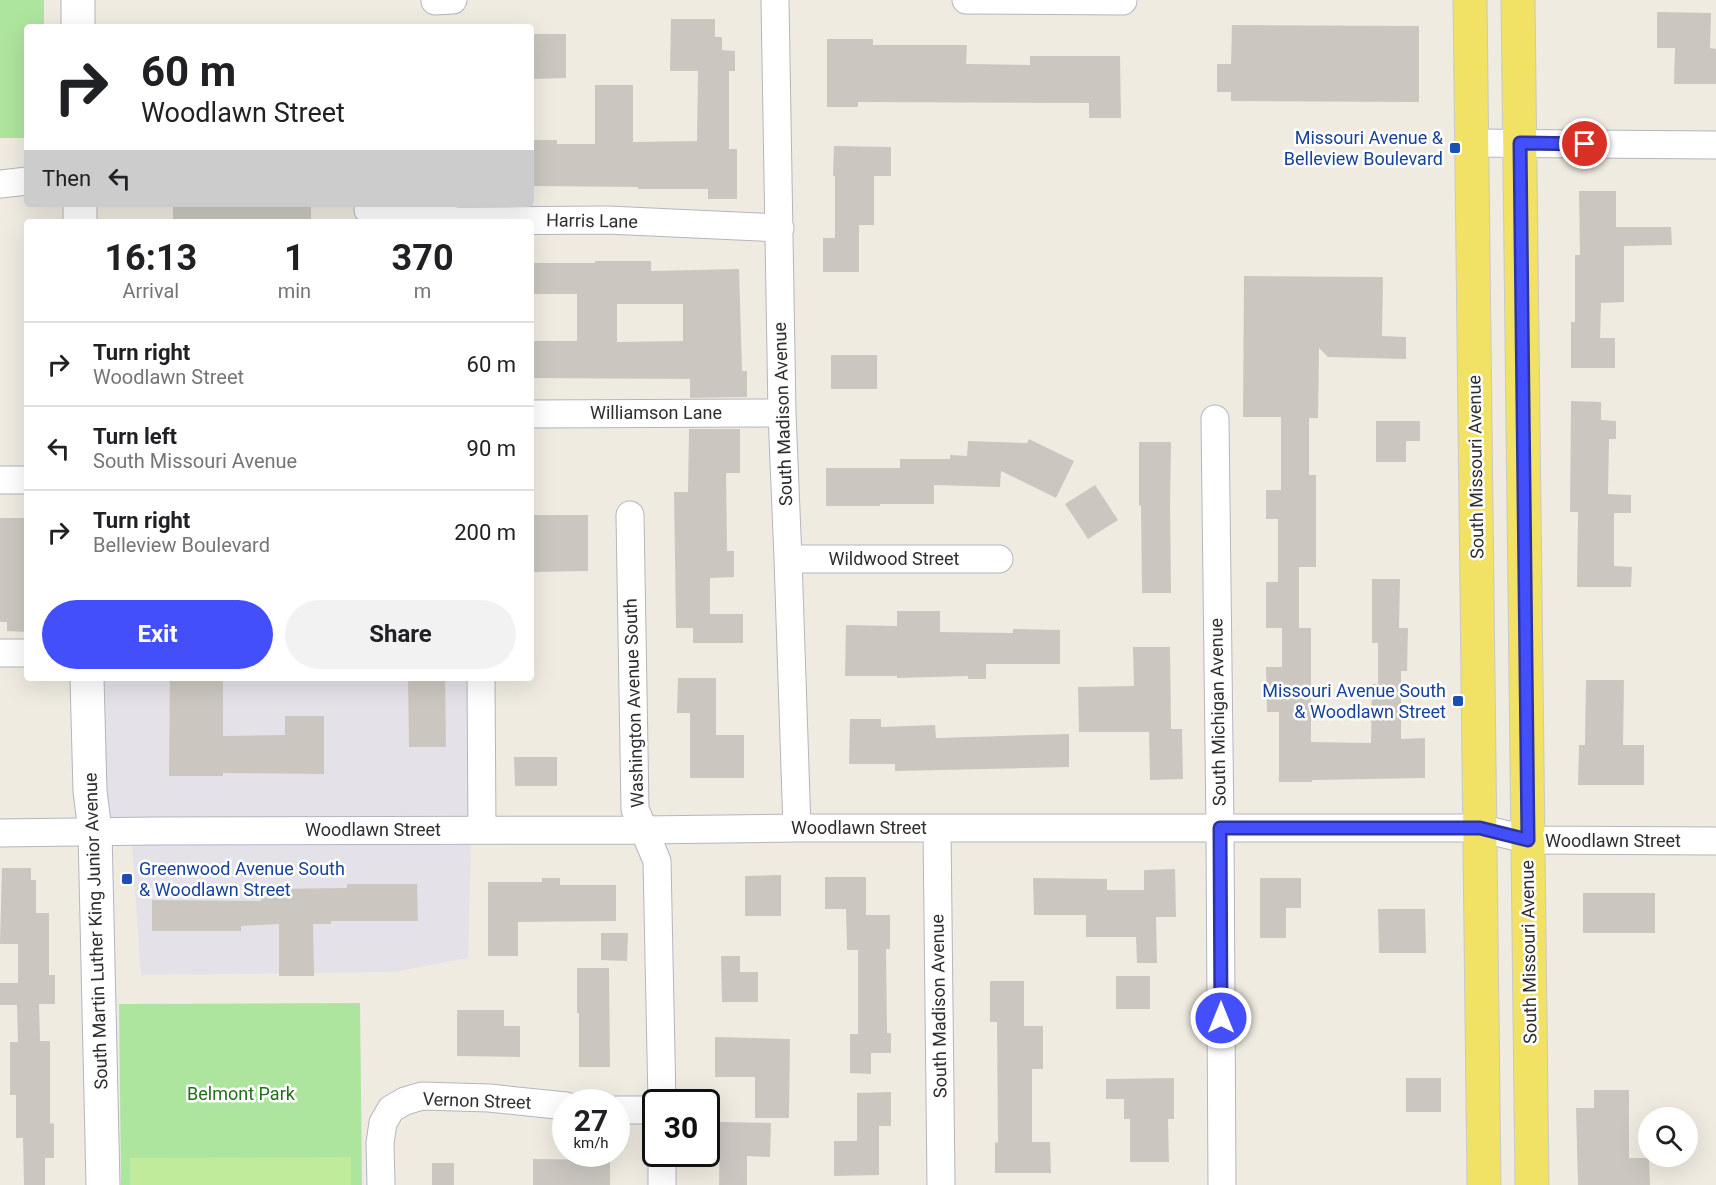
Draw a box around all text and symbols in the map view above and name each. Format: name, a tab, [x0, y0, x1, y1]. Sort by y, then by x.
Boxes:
text: 60 m	[141, 47, 236, 96]
icon: right	[42, 48, 120, 126]
text: Woodlawn Street	[141, 97, 345, 129]
pin	[1559, 118, 1610, 169]
place label: Missouri Avenue & Belleview Boulevard	[1284, 127, 1444, 169]
icon: arrive	[1568, 127, 1601, 160]
marker: Missouri Avenue & Belleview Boulevard	[1448, 141, 1462, 155]
icon: left	[103, 162, 136, 195]
text: Then	[42, 166, 91, 191]
street label: Harris Lane	[546, 209, 638, 232]
text: 16:13	[104, 237, 197, 279]
text: 1	[284, 237, 305, 279]
text: 370	[392, 237, 454, 279]
text: Arrival	[122, 279, 179, 303]
text: min	[278, 279, 311, 303]
text: m	[414, 279, 431, 303]
street label: South Madison Avenue	[769, 322, 796, 506]
text: Turn right	[93, 340, 190, 365]
icon: right	[42, 348, 75, 381]
text: 60 m	[467, 352, 516, 377]
text: Woodlawn Street	[93, 365, 244, 389]
street label: South Missouri Avenue	[1463, 375, 1488, 559]
street label: Williamson Lane	[590, 402, 722, 423]
text: Turn left	[93, 424, 177, 449]
icon: left	[42, 432, 75, 465]
text: 90 m	[467, 436, 516, 461]
text: South Missouri Avenue	[93, 449, 297, 473]
text: Turn right	[93, 508, 190, 533]
icon: right	[42, 516, 75, 549]
text: 200 m	[454, 520, 516, 545]
text: Belleview Boulevard	[93, 533, 270, 557]
street label: Wildwood Street	[828, 548, 960, 569]
street label: Washington Avenue South	[619, 598, 648, 808]
button: Exit	[42, 600, 273, 669]
button: Share	[285, 600, 516, 669]
street label: South Michigan Avenue	[1205, 618, 1230, 806]
place label: Missouri Avenue South & Woodlawn Street	[1262, 680, 1446, 722]
marker: Missouri Avenue South & Woodlawn Street	[1451, 694, 1465, 708]
street label: South Martin Luther King Junior Avenue	[79, 772, 112, 1090]
street label: Woodlawn Street	[791, 817, 927, 838]
street label: Woodlawn Street	[305, 819, 441, 840]
street label: Woodlawn Street	[1545, 830, 1681, 851]
place label: Greenwood Avenue South & Woodlawn Street	[139, 858, 345, 900]
street label: South Missouri Avenue	[1516, 860, 1541, 1044]
marker: Greenwood Avenue South & Woodlawn Street	[120, 872, 134, 886]
street label: South Madison Avenue	[926, 914, 951, 1098]
position arrow	[1189, 986, 1253, 1050]
park label: Belmont Park	[187, 1083, 296, 1104]
street label: Vernon Street	[422, 1088, 532, 1113]
speed limit sign: 30	[642, 1089, 720, 1167]
text: 27	[574, 1103, 608, 1138]
map controls	[1638, 1107, 1698, 1167]
button: search	[1638, 1107, 1698, 1167]
text: km/h	[573, 1134, 609, 1152]

